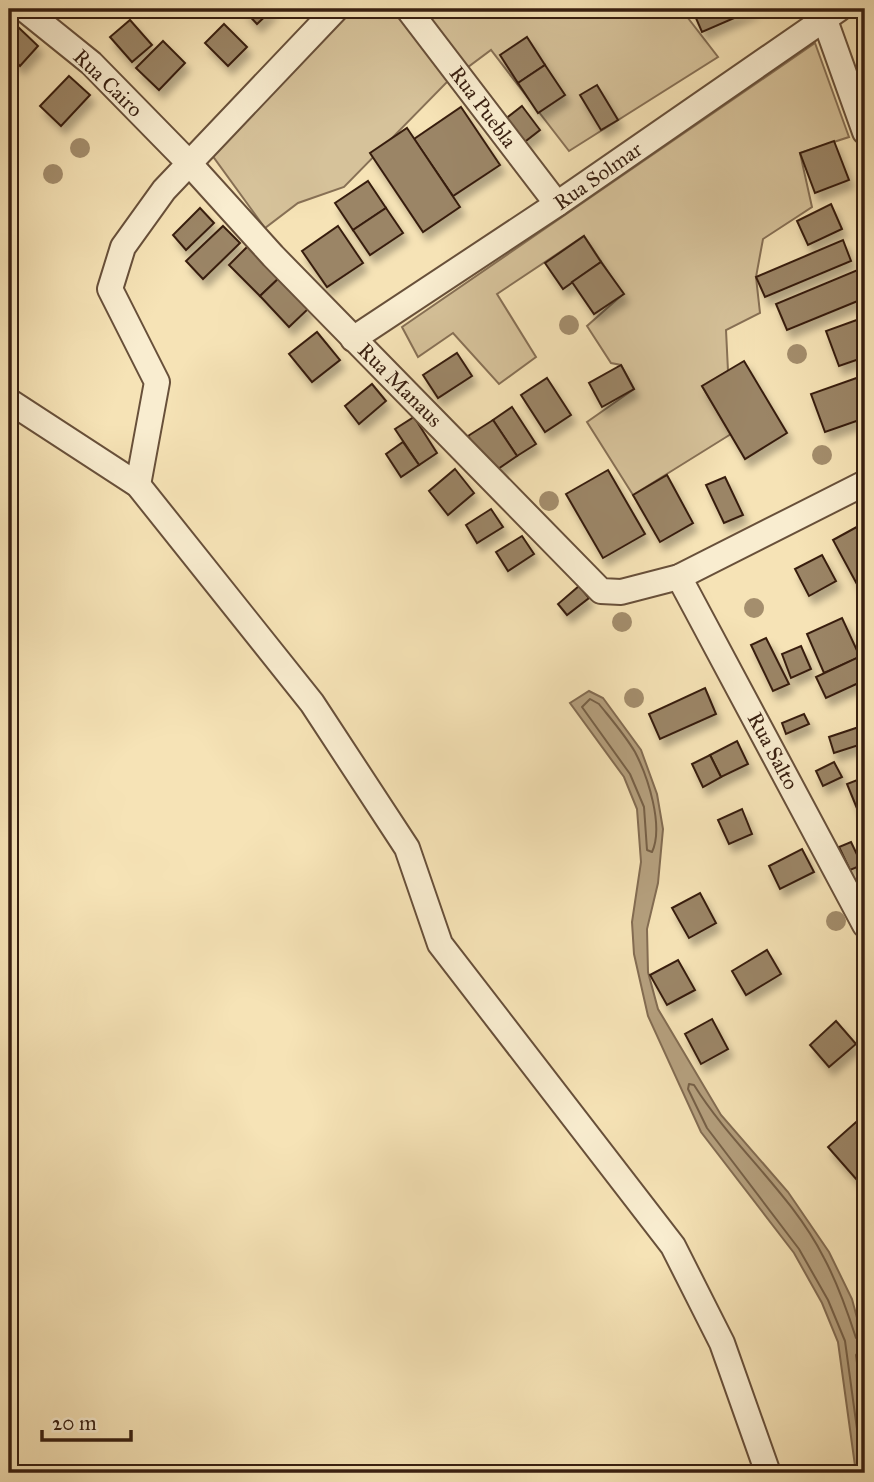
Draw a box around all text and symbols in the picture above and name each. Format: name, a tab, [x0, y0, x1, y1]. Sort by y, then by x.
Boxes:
street label: Rua Cairo	[68, 44, 148, 123]
street label: Rua Puebla	[444, 61, 522, 153]
street label: Rua Solmar	[549, 136, 647, 216]
street label: Rua Manaus	[352, 337, 448, 433]
street label: Rua Salto	[742, 708, 804, 794]
scale bar	[42, 1398, 131, 1442]
text: 20 m	[52, 1410, 97, 1436]

